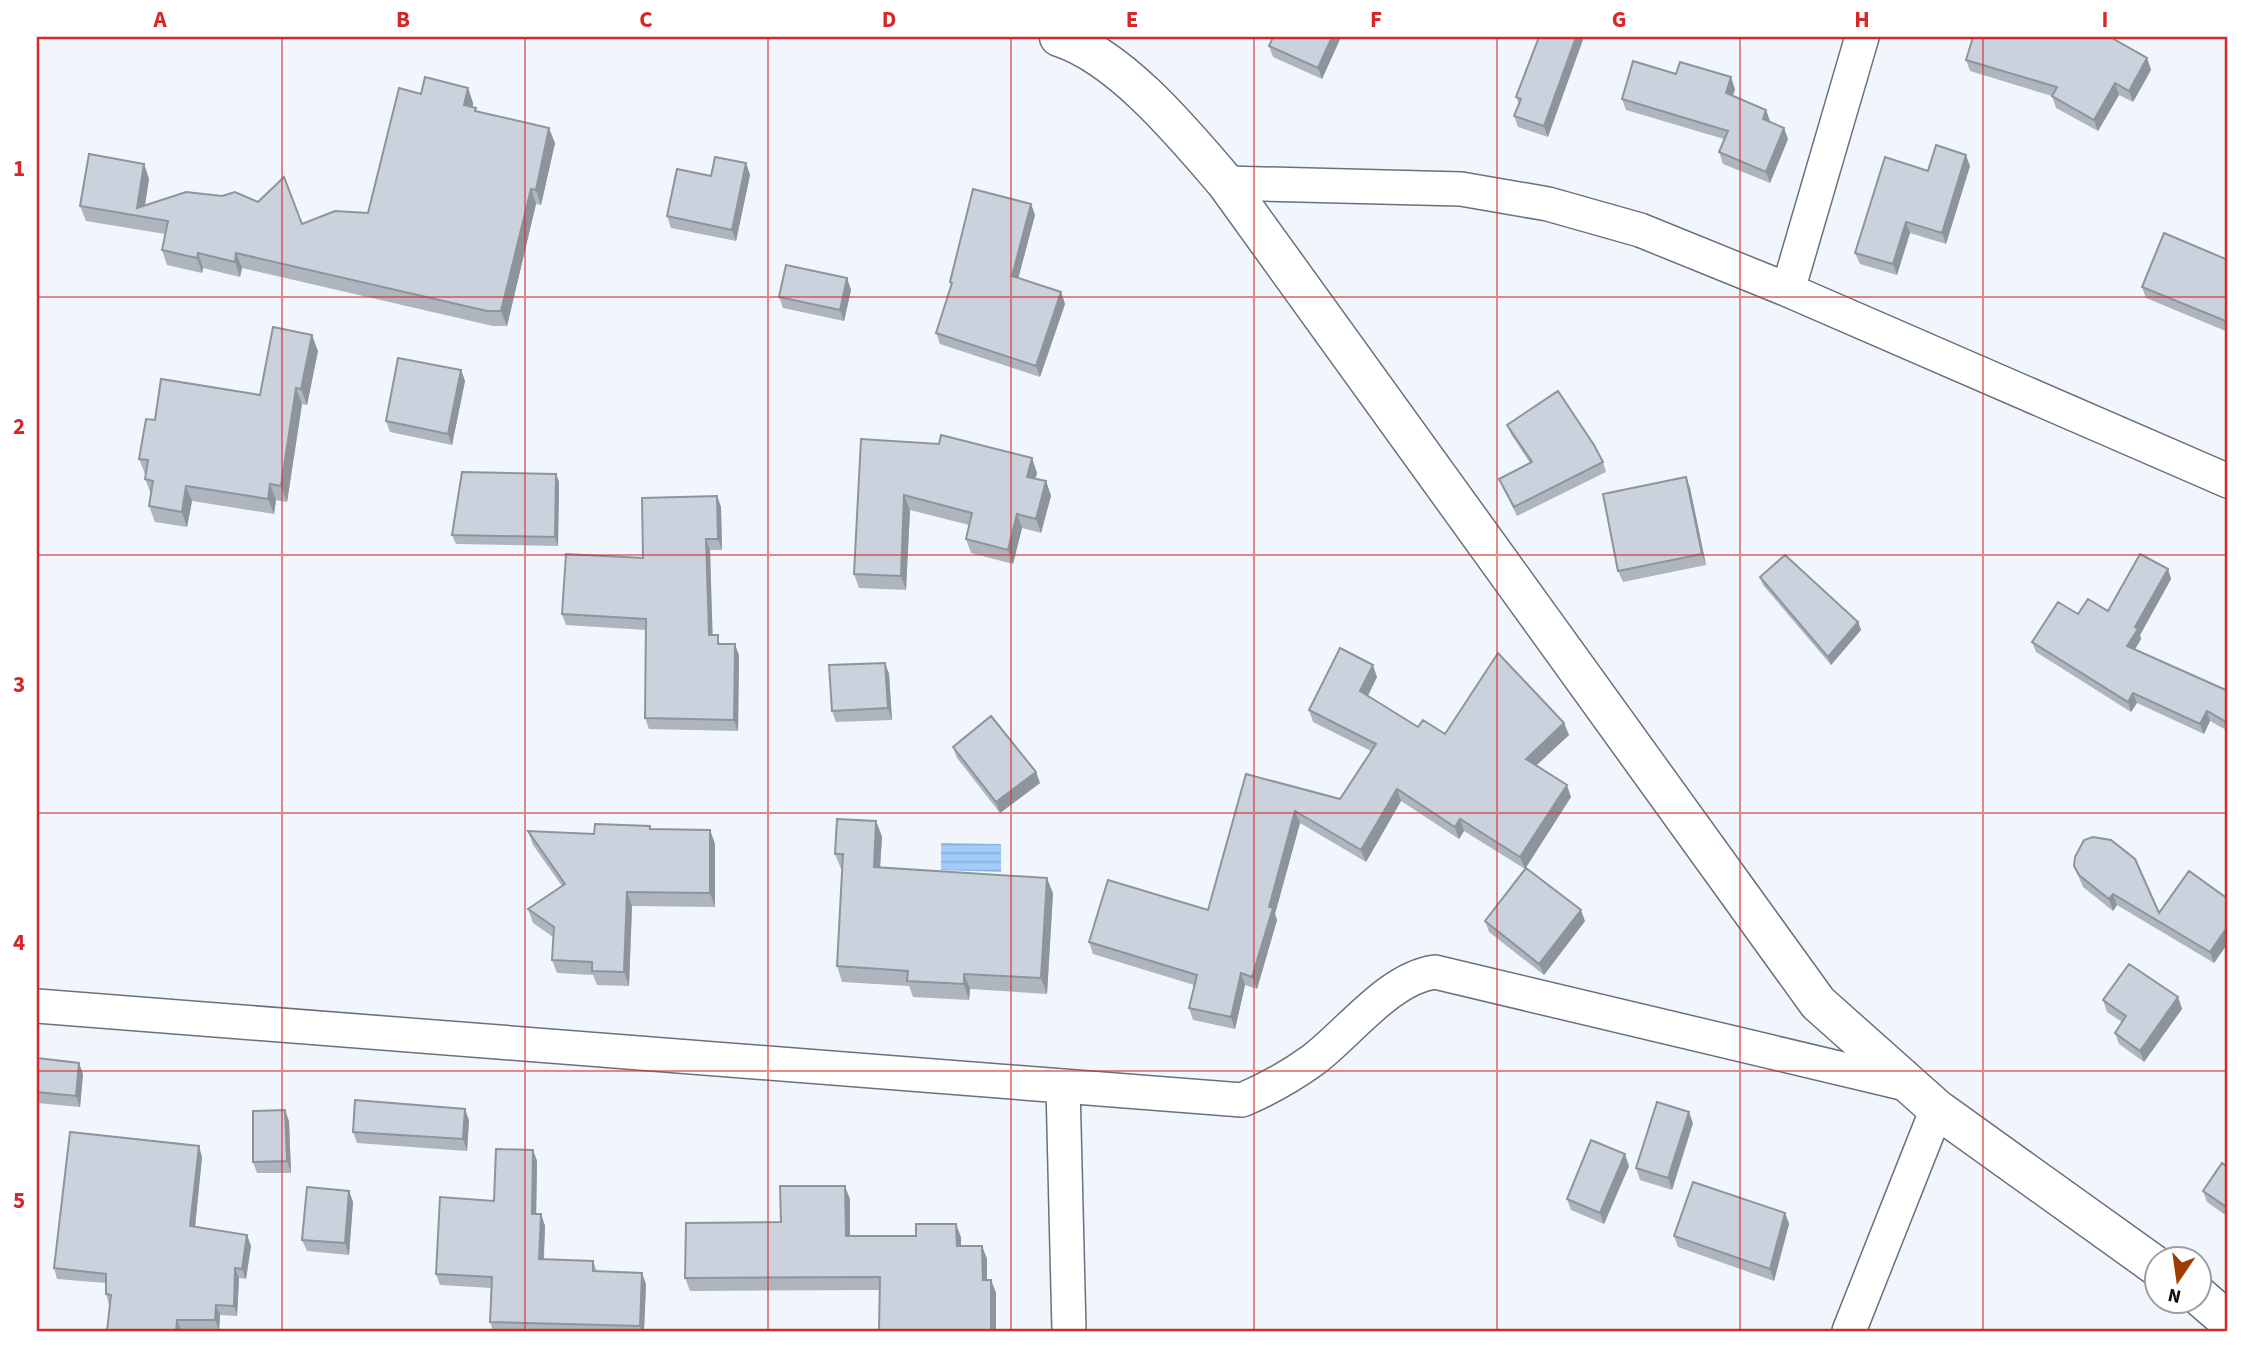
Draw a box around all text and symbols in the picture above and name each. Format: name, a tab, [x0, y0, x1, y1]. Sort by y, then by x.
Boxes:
text: A	[152, 3, 167, 36]
text: B	[396, 3, 410, 36]
text: C	[639, 3, 653, 36]
text: D	[882, 3, 896, 36]
text: E	[1126, 3, 1138, 36]
text: F	[1370, 3, 1382, 36]
text: G	[1612, 3, 1626, 36]
text: H	[1854, 3, 1870, 36]
text: I	[2102, 3, 2108, 36]
text: 1	[13, 152, 25, 185]
text: 2	[13, 410, 25, 443]
text: 3	[13, 668, 25, 701]
text: 4	[13, 926, 25, 959]
text: 5	[13, 1184, 25, 1217]
north arrow	[2142, 1246, 2212, 1316]
text: N	[2165, 1281, 2184, 1310]

